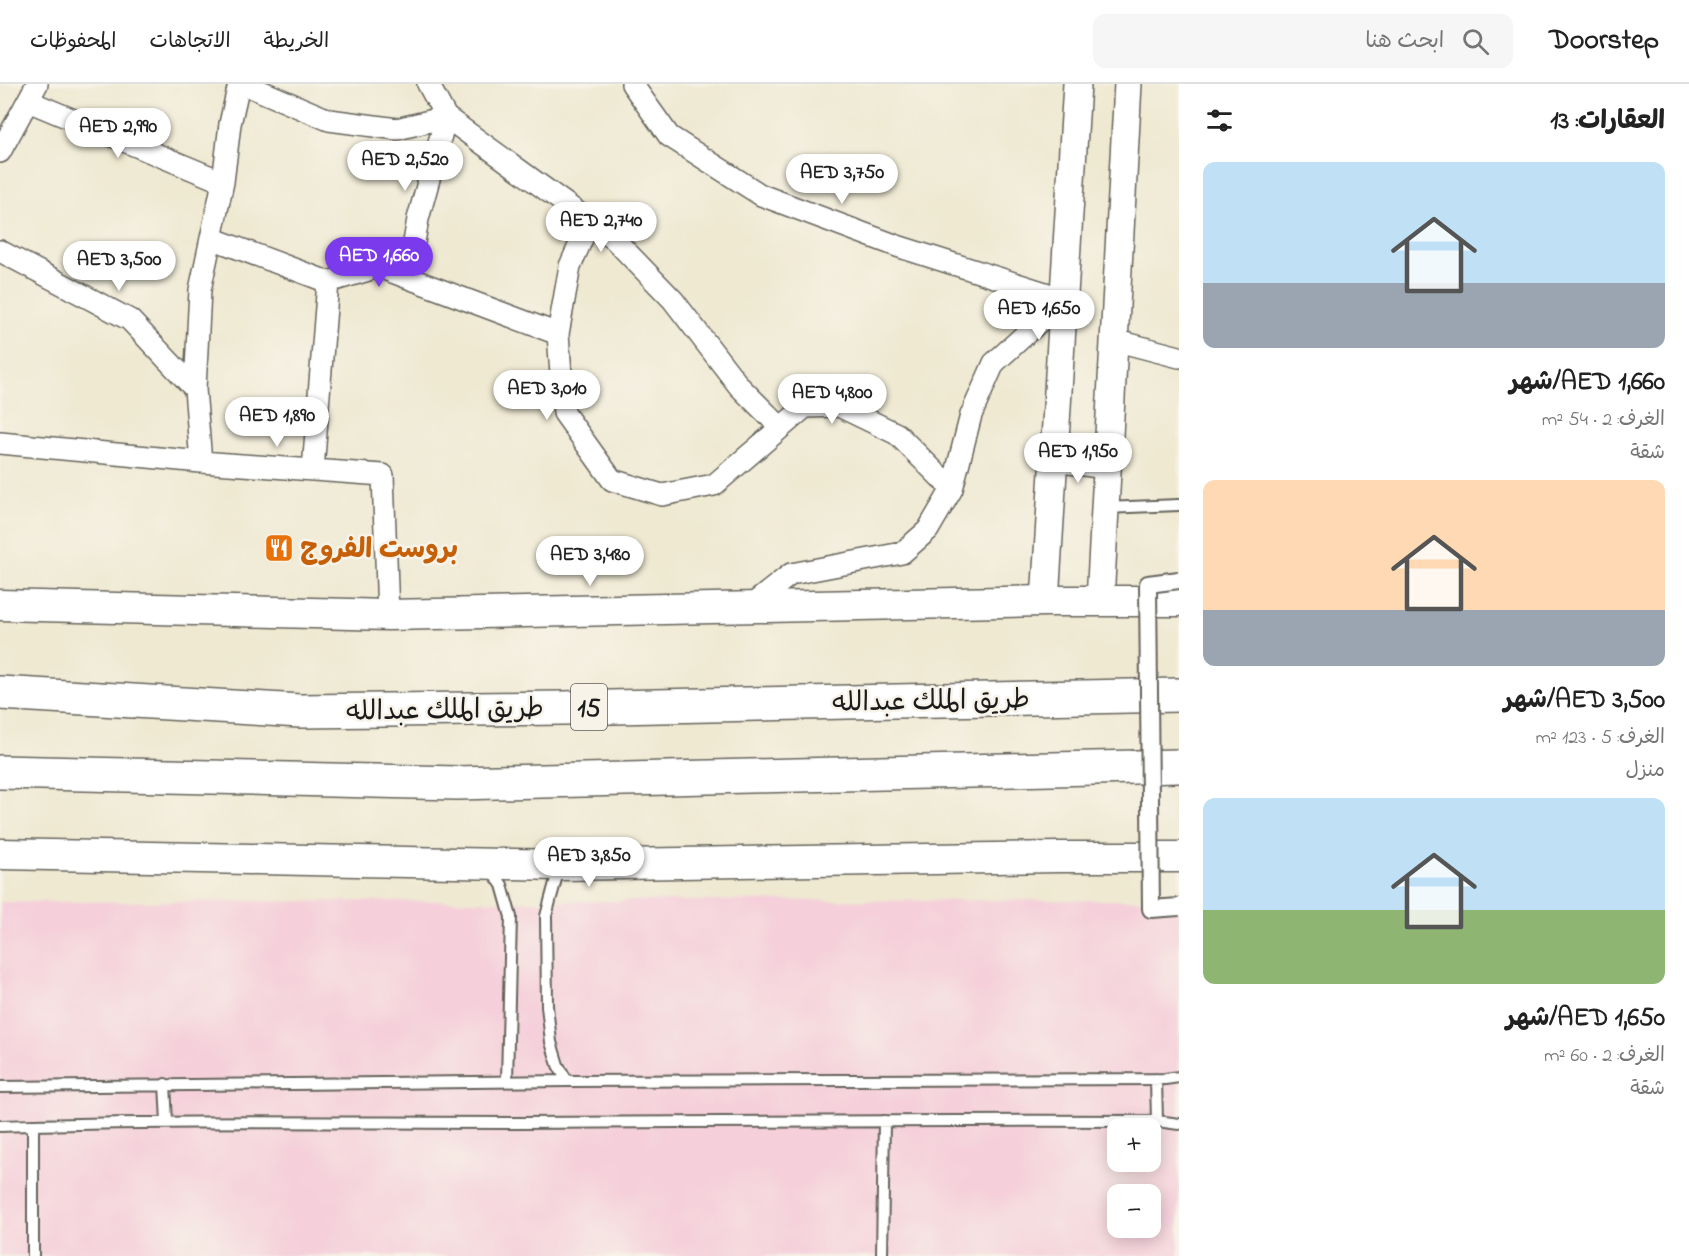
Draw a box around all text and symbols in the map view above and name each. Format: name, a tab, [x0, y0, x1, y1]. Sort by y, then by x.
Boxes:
search box	[1093, 14, 1513, 68]
text: Doorstep	[1549, 21, 1659, 62]
icon: search	[1459, 25, 1492, 58]
text: ابحث هنا	[1365, 26, 1444, 58]
text: المحفوظات	[30, 27, 116, 57]
text: الاتجاهات	[149, 27, 231, 57]
text: الخريطة	[264, 27, 329, 57]
text: العقارات: 13	[1550, 103, 1665, 141]
icon: filters	[1203, 104, 1236, 137]
pin: AED 2,990	[49, 108, 187, 159]
text: AED 2,990	[79, 113, 157, 142]
pin: AED 2,520	[336, 141, 474, 192]
text: AED 2,520	[361, 146, 449, 175]
pin: AED 3,750	[773, 154, 911, 205]
text: AED 3,750	[800, 159, 884, 188]
icon: home	[1380, 201, 1488, 309]
pin: AED 2,740	[532, 202, 670, 253]
text: AED 2,740	[560, 207, 642, 236]
pin: AED 1,660	[310, 237, 448, 288]
pin: AED 3,500	[50, 241, 188, 292]
text: AED 1,660	[339, 242, 419, 271]
text: AED 3,500	[77, 246, 161, 275]
pin: AED 1,650	[970, 290, 1108, 341]
text: AED 1,650	[998, 295, 1080, 324]
text: AED 1,660/شهر	[1510, 364, 1665, 402]
pin: AED 3,010	[478, 370, 616, 421]
pin: AED 4,800	[763, 374, 901, 425]
text: AED 3,010	[507, 375, 587, 404]
text: AED 4,800	[792, 379, 872, 408]
pin: AED 1,890	[208, 397, 346, 448]
text: AED 1,890	[239, 402, 315, 431]
text: الغرف: 2 · 54 m²	[1542, 406, 1665, 435]
pin: AED 1,950	[1009, 433, 1147, 484]
text: AED 1,950	[1038, 438, 1118, 467]
text: شقة	[1630, 439, 1665, 468]
icon: home	[1380, 519, 1488, 627]
place label: بروست الفروج	[300, 531, 458, 570]
restaurant icon: بروست الفروج	[263, 532, 295, 564]
pin: AED 3,480	[521, 536, 659, 587]
text: AED 3,480	[550, 541, 630, 570]
street label: طريق الملك عبدالله	[832, 681, 1030, 724]
text: AED 3,500/شهر	[1504, 682, 1665, 720]
road number: 15	[571, 684, 607, 730]
street label: طريق الملك عبدالله	[346, 690, 544, 733]
text: الغرف: 5 · 123 m²	[1535, 724, 1665, 753]
text: منزل	[1626, 757, 1665, 786]
pin: AED 3,850	[520, 837, 658, 888]
icon: home	[1380, 837, 1488, 945]
text: AED 3,850	[547, 842, 631, 871]
text: AED 1,650/شهر	[1506, 1000, 1665, 1038]
text: الغرف: 2 · 60 m²	[1544, 1042, 1665, 1071]
text: شقة	[1630, 1075, 1665, 1104]
map controls	[1107, 1118, 1161, 1238]
button: +	[1107, 1118, 1161, 1172]
button: −	[1107, 1184, 1161, 1238]

